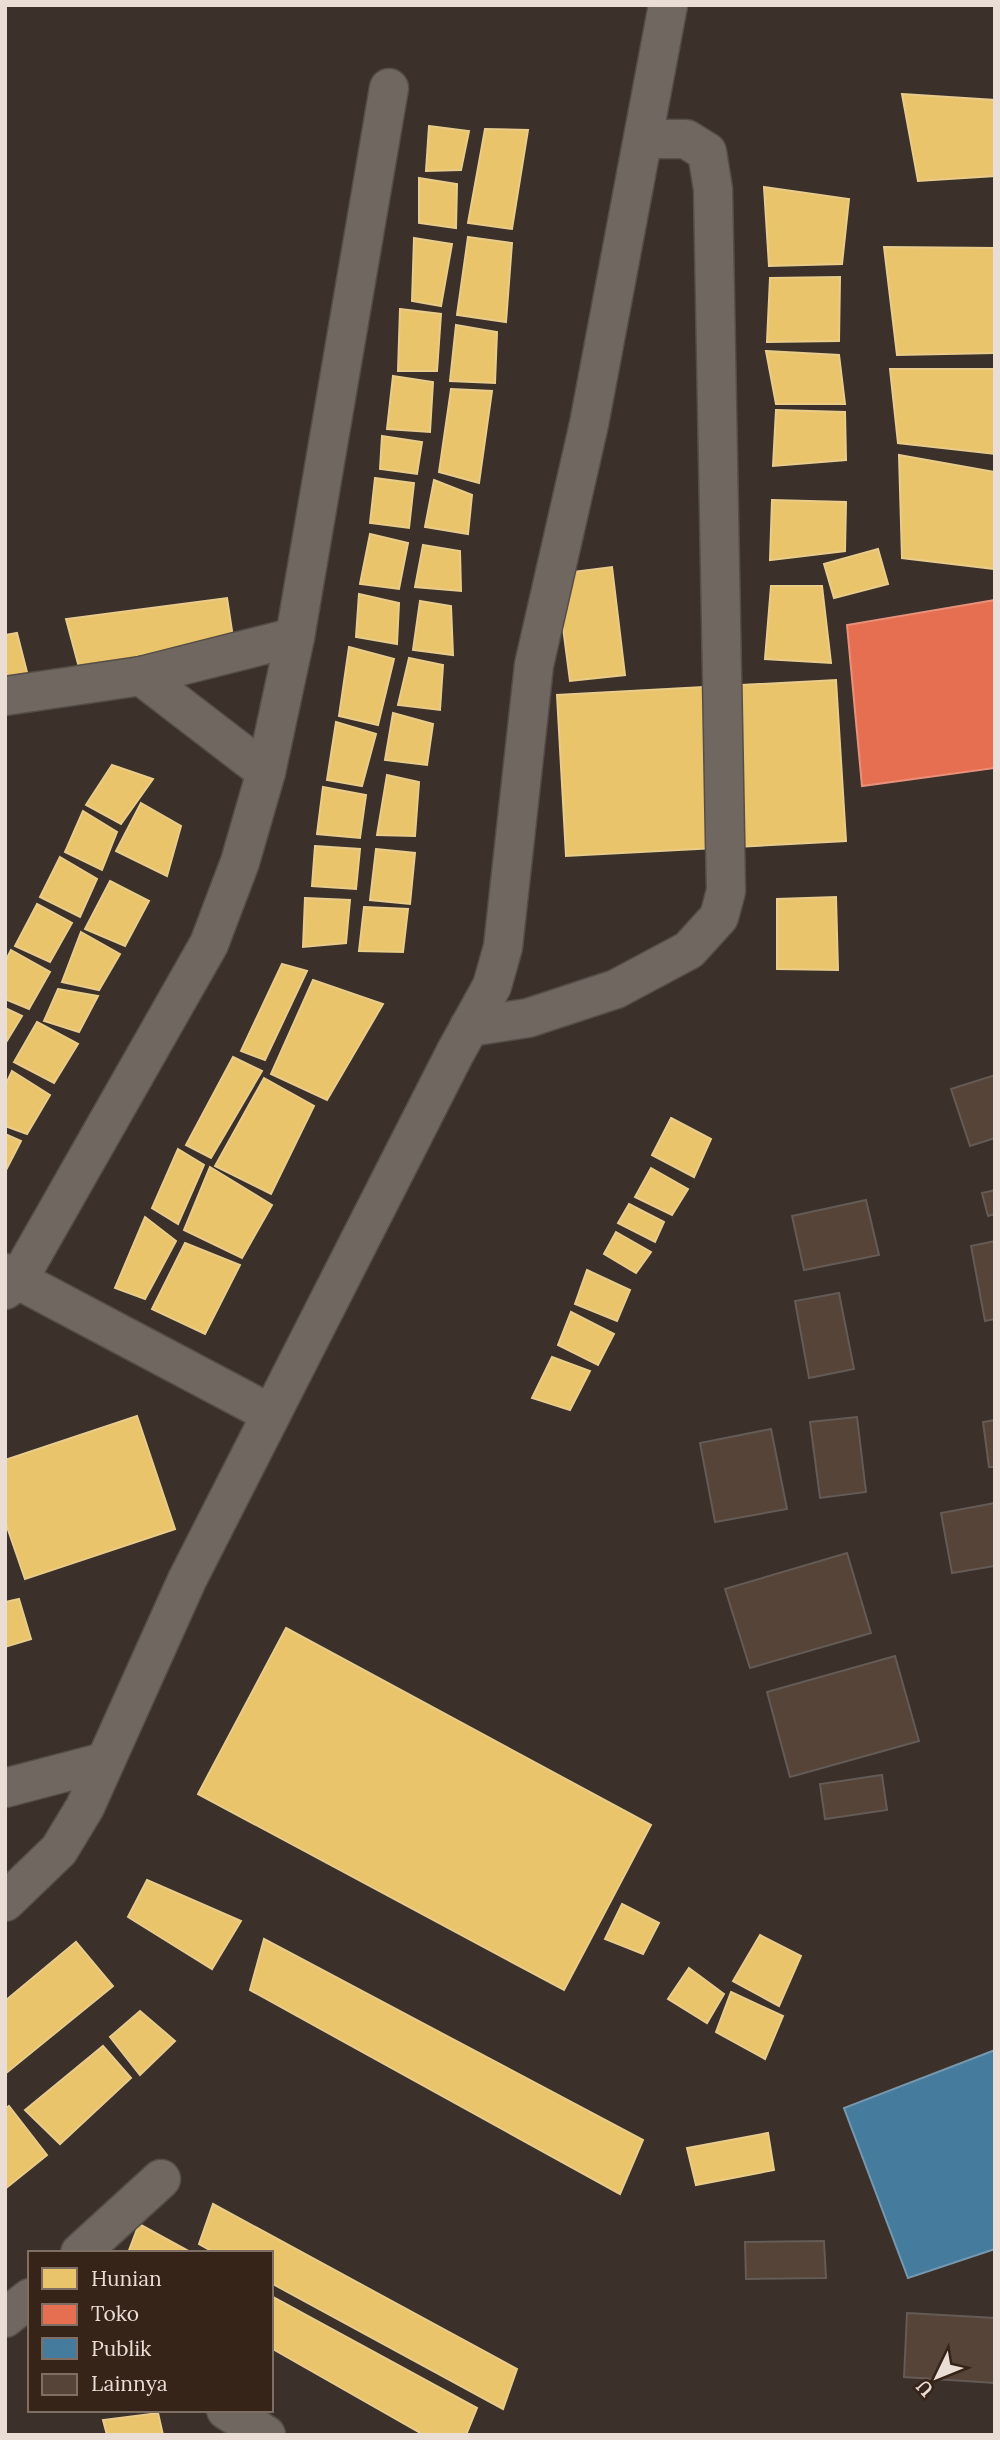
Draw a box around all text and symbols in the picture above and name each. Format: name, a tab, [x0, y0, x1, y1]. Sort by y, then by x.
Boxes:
legend	[28, 2251, 273, 2412]
text: Hunian	[91, 2265, 162, 2292]
text: Toko	[91, 2300, 139, 2327]
text: Publik	[91, 2335, 152, 2362]
north arrow	[902, 2342, 972, 2412]
text: Lainnya	[91, 2370, 168, 2397]
text: U	[911, 2375, 938, 2402]

